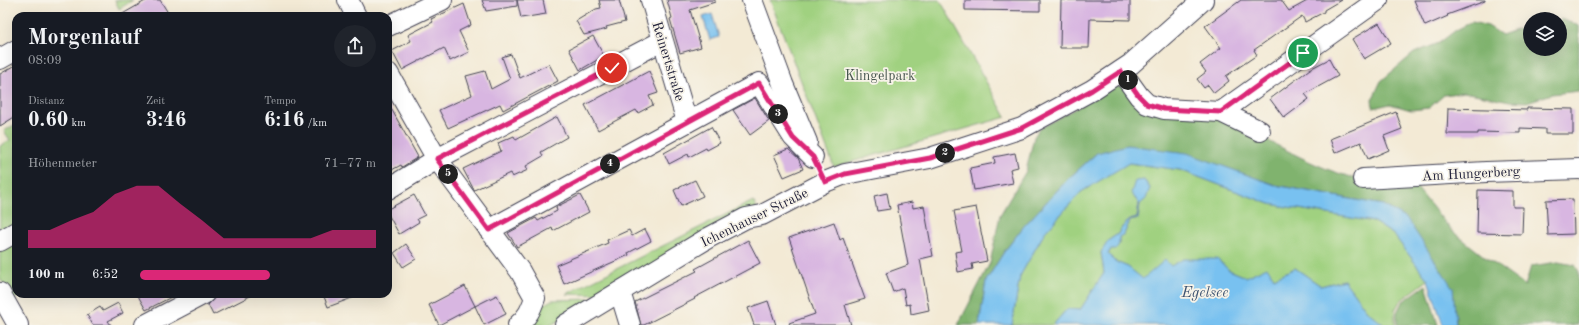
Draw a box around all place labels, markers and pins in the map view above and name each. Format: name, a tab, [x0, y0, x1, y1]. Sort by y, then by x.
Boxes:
pin	[1286, 36, 1320, 70]
pin	[595, 51, 629, 85]
pin: 1	[1118, 70, 1138, 90]
pin: 3	[768, 104, 788, 124]
pin: 2	[935, 143, 955, 163]
pin: 4	[600, 154, 620, 174]
pin: 5	[438, 164, 458, 184]

